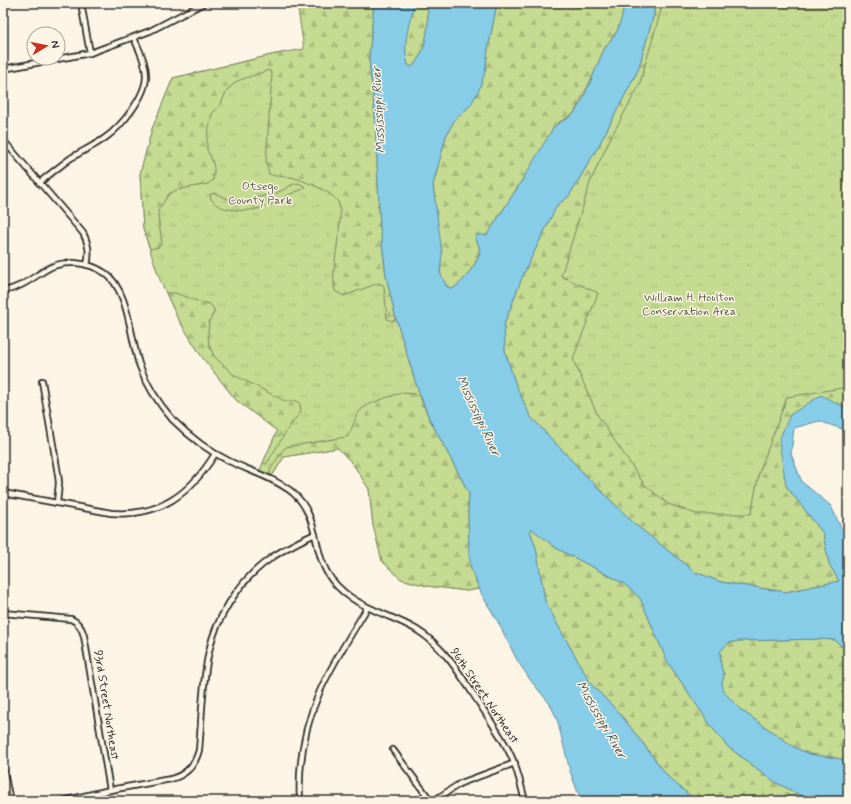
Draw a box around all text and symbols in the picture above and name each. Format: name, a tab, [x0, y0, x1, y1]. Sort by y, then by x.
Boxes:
north arrow	[26, 26, 66, 66]
text: N	[47, 40, 62, 49]
water label: Mississippi River	[368, 65, 390, 154]
park label: Otsego County Park	[228, 179, 292, 209]
park label: William H. Houlton Conservation Area	[642, 290, 736, 320]
water label: Mississippi River	[452, 373, 505, 460]
street label: 96th Street Northeast	[446, 645, 522, 747]
street label: 93rd Street Northeast	[89, 649, 123, 762]
water label: Mississippi River	[572, 678, 631, 763]

